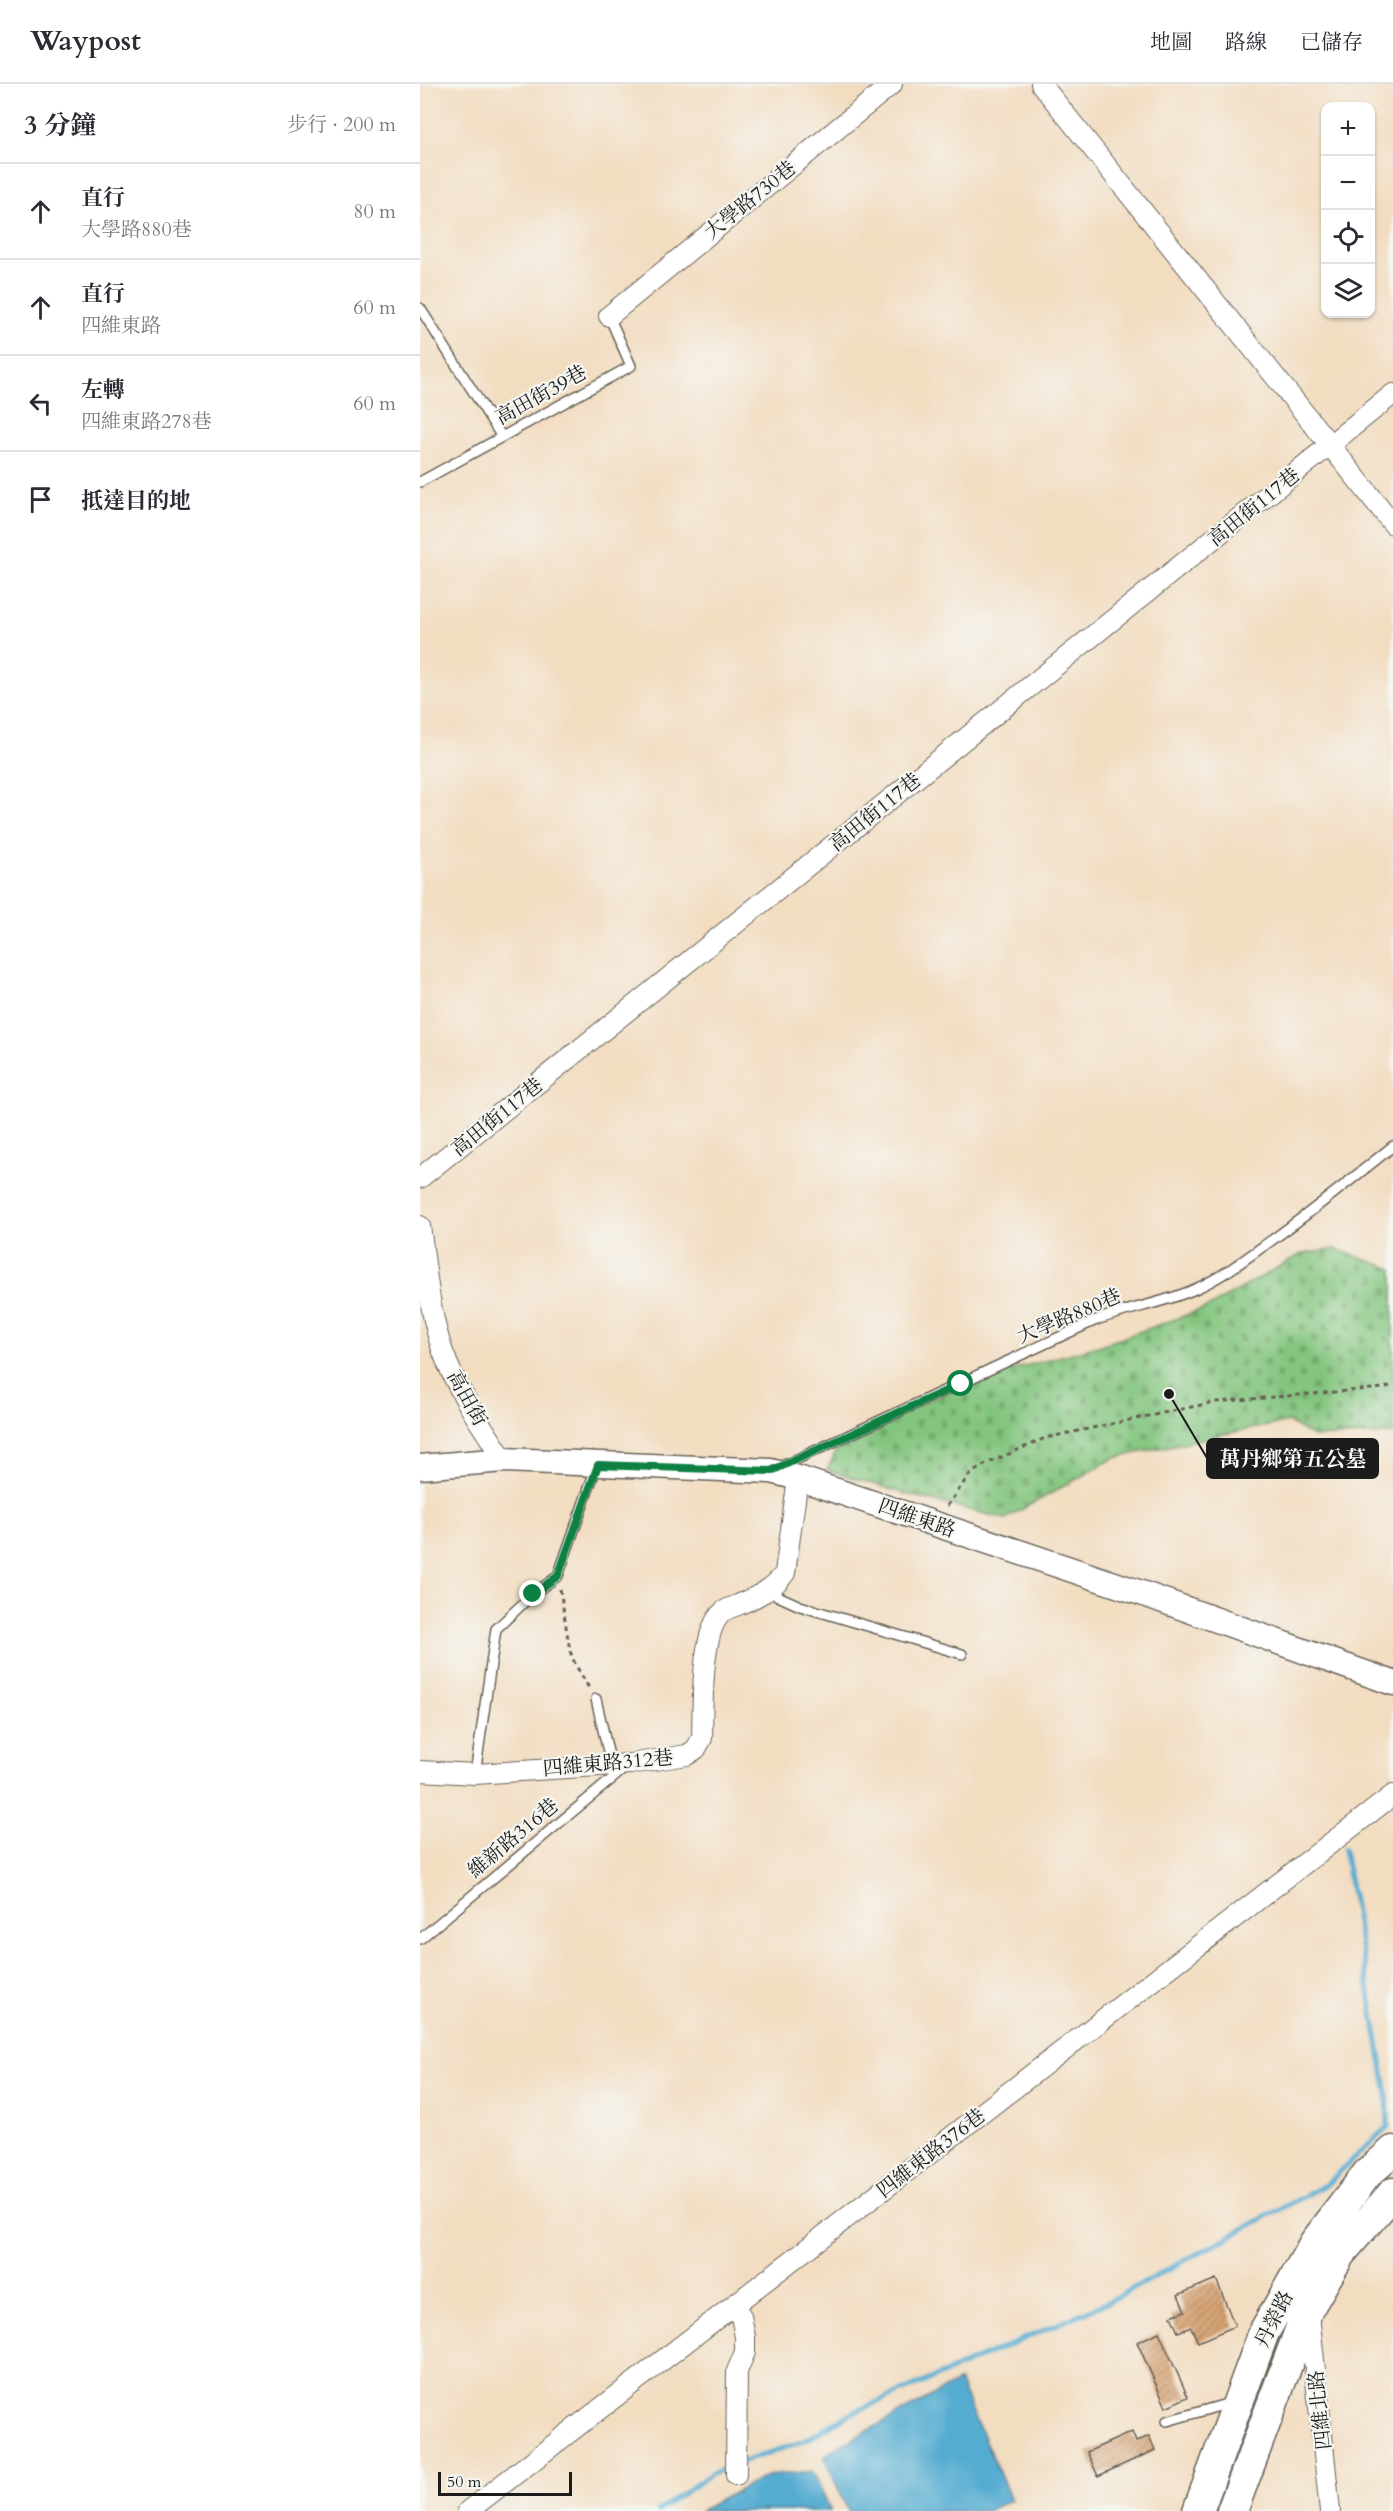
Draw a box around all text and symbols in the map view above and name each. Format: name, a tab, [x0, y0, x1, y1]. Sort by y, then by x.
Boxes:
text: Waypost	[30, 22, 141, 60]
text: 地圖	[1150, 28, 1192, 57]
text: 路線	[1225, 28, 1267, 57]
text: 已儲存	[1300, 28, 1363, 57]
map controls	[1321, 102, 1375, 318]
button: +	[1321, 102, 1375, 156]
text: 3 分鐘	[24, 108, 96, 143]
text: 步行 · 200 m	[287, 111, 396, 138]
street label: 大學路730巷	[698, 155, 802, 245]
button: −	[1321, 156, 1375, 210]
text: 直行	[81, 183, 125, 213]
icon: ahead	[24, 195, 57, 228]
text: 80 m	[353, 198, 396, 225]
button: locate	[1321, 210, 1375, 264]
text: 大學路880巷	[81, 216, 192, 243]
button: layers	[1321, 264, 1375, 318]
text: 直行	[81, 279, 125, 309]
icon: ahead	[24, 291, 57, 324]
text: 60 m	[353, 294, 396, 321]
text: 四維東路	[81, 312, 161, 339]
street label: 高田街39巷	[491, 359, 591, 431]
text: 左轉	[81, 375, 125, 405]
icon: left	[24, 387, 57, 420]
text: 60 m	[353, 390, 396, 417]
text: 四維東路278巷	[81, 408, 212, 435]
street label: 高田街117巷	[1202, 462, 1306, 552]
icon: arrive	[24, 483, 57, 516]
text: 抵達目的地	[81, 486, 191, 516]
street label: 高田街117巷	[823, 767, 927, 857]
street label: 高田街117巷	[445, 1072, 549, 1162]
street label: 大學路880巷	[1013, 1282, 1125, 1350]
street label: 高田街	[441, 1365, 493, 1431]
route start	[947, 1370, 973, 1396]
callout: 萬丹鄉第五公墓	[1207, 1439, 1378, 1478]
text: 萬丹鄉第五公墓	[1220, 1445, 1367, 1474]
street label: 四維東路	[875, 1492, 959, 1544]
route end	[519, 1580, 545, 1606]
street label: 四維東路312巷	[542, 1744, 674, 1782]
street label: 維新路316巷	[462, 1792, 564, 1884]
street label: 四維東路376巷	[871, 2102, 991, 2204]
street label: 丹榮路	[1248, 2286, 1300, 2352]
street label: 四維北路	[1302, 2369, 1338, 2451]
scale bar	[438, 2469, 572, 2496]
text: 50 m	[447, 2471, 481, 2493]

